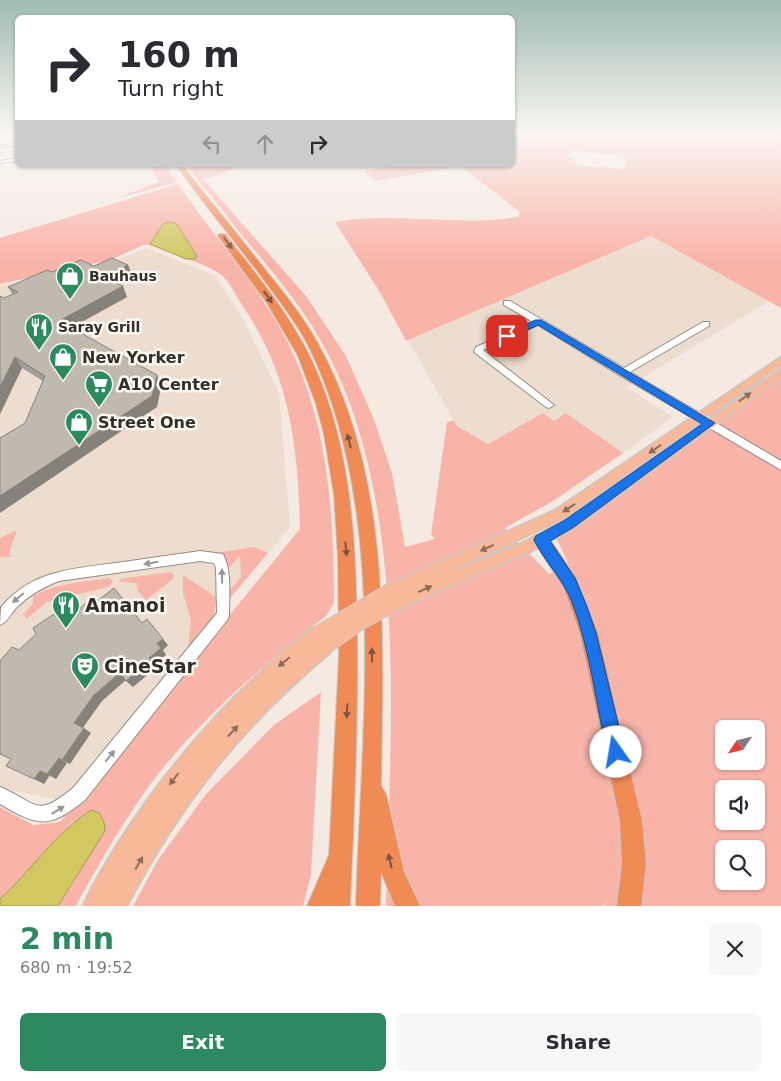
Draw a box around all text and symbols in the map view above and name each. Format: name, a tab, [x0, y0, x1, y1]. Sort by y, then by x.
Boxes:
icon: right	[35, 35, 100, 100]
text: 160 m	[118, 35, 240, 75]
text: Turn right	[118, 76, 223, 101]
icon: left	[198, 130, 226, 158]
icon: ahead	[251, 130, 279, 158]
icon: right	[304, 130, 332, 158]
one-way arrow	[223, 236, 233, 250]
shop icon: Bauhaus	[55, 261, 85, 300]
place label: Bauhaus	[89, 268, 157, 284]
one-way arrow	[263, 291, 273, 304]
restaurant icon: Saray Grill	[24, 312, 54, 351]
pin	[486, 315, 528, 357]
place label: Saray Grill	[58, 319, 140, 335]
icon: arrive	[493, 322, 521, 350]
shop icon: New Yorker	[48, 342, 78, 381]
place label: New Yorker	[82, 348, 185, 367]
supermarket icon: A10 Center	[84, 369, 114, 408]
place label: A10 Center	[118, 375, 219, 394]
one-way arrow	[738, 392, 751, 403]
shop icon: Street One	[64, 407, 94, 446]
place label: Street One	[98, 413, 196, 432]
one-way arrow	[345, 433, 353, 448]
one-way arrow	[648, 444, 662, 454]
one-way arrow	[562, 503, 576, 513]
one-way arrow	[343, 541, 351, 557]
one-way arrow	[480, 545, 494, 553]
one-way arrow	[143, 559, 159, 567]
one-way arrow	[218, 568, 226, 584]
one-way arrow	[418, 584, 432, 592]
restaurant icon: Amanoi	[51, 590, 81, 629]
one-way arrow	[12, 592, 24, 604]
place label: Amanoi	[85, 594, 165, 616]
one-way arrow	[368, 647, 376, 663]
theatre icon: CineStar	[70, 651, 100, 690]
place label: CineStar	[104, 655, 196, 677]
one-way arrow	[277, 656, 290, 667]
one-way arrow	[342, 703, 350, 719]
north arrow	[715, 720, 765, 770]
map controls	[715, 720, 765, 890]
position arrow	[589, 725, 641, 777]
one-way arrow	[227, 726, 239, 738]
one-way arrow	[105, 750, 116, 763]
one-way arrow	[169, 772, 179, 785]
button: sound	[715, 780, 765, 830]
one-way arrow	[51, 805, 64, 814]
button: search	[715, 840, 765, 890]
one-way arrow	[386, 853, 394, 868]
one-way arrow	[134, 857, 143, 870]
text: 2 min	[20, 921, 114, 956]
button: close	[709, 923, 761, 975]
text: 680 m · 19:52	[20, 958, 133, 977]
button: Exit	[20, 1013, 386, 1071]
button: Share	[396, 1013, 761, 1071]

